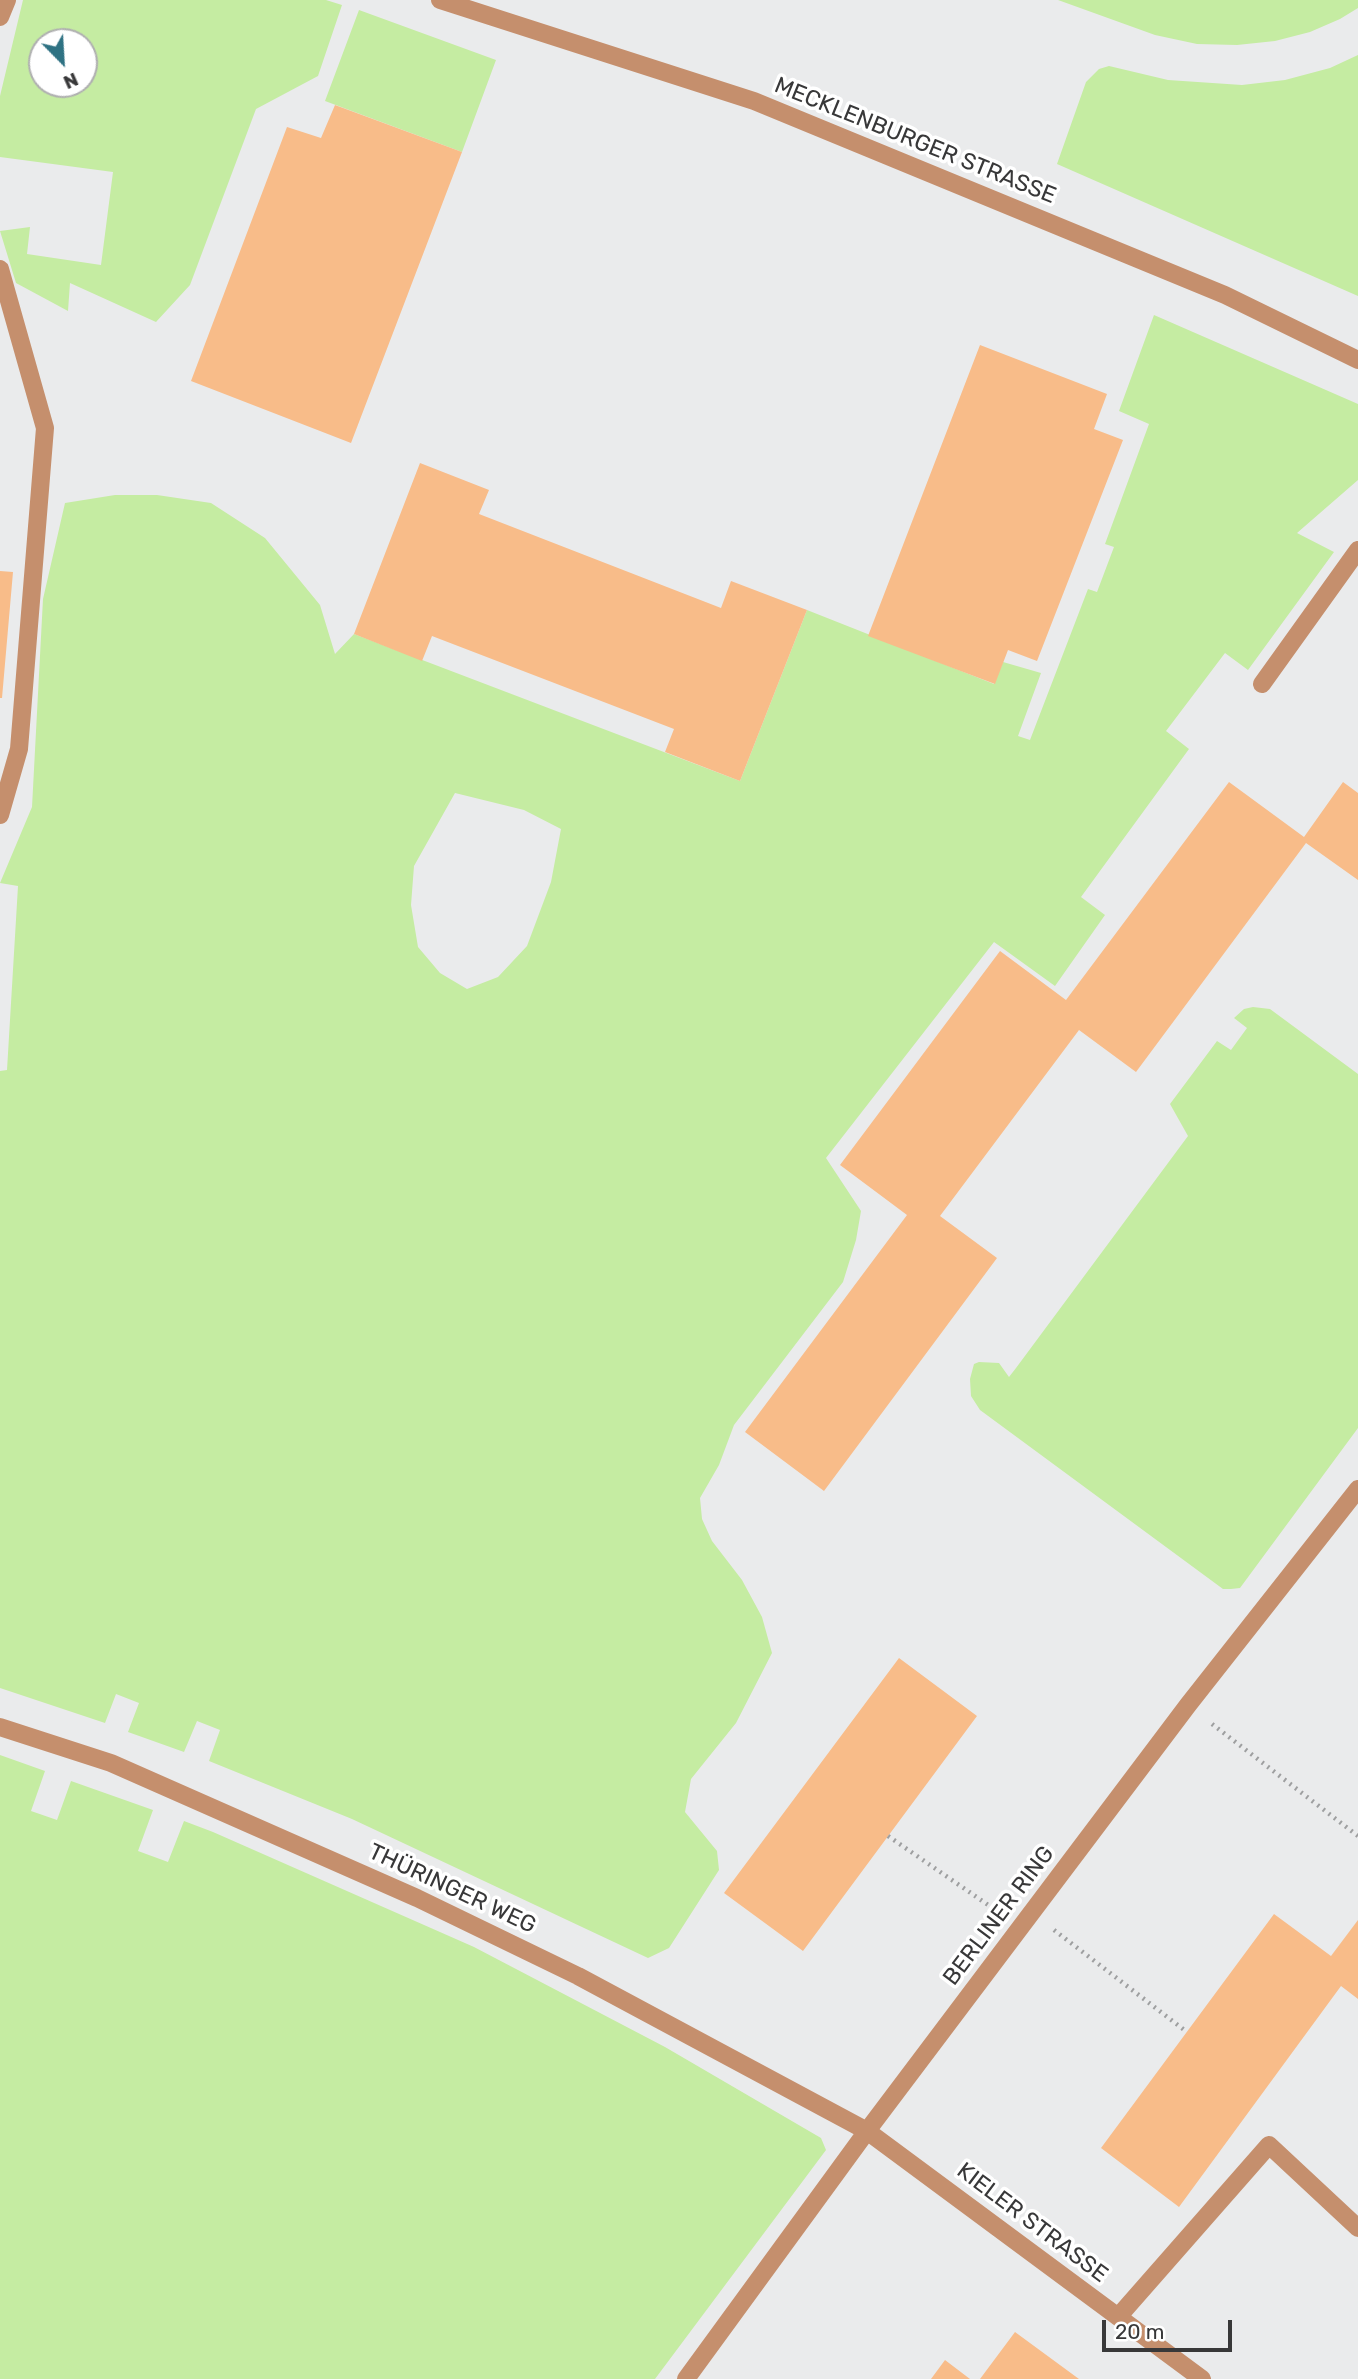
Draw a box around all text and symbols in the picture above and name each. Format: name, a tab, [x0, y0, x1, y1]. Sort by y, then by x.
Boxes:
north arrow	[28, 28, 98, 98]
text: N	[60, 68, 82, 94]
street label: MECKLENBURGER STRASSE	[770, 72, 1060, 210]
street label: THÜRINGER WEG	[364, 1838, 540, 1940]
street label: BERLINER RING	[938, 1841, 1060, 1991]
street label: KIELER STRASSE	[951, 2157, 1113, 2289]
scale bar	[1106, 2306, 1236, 2350]
text: 20 m	[1115, 2319, 1164, 2344]

